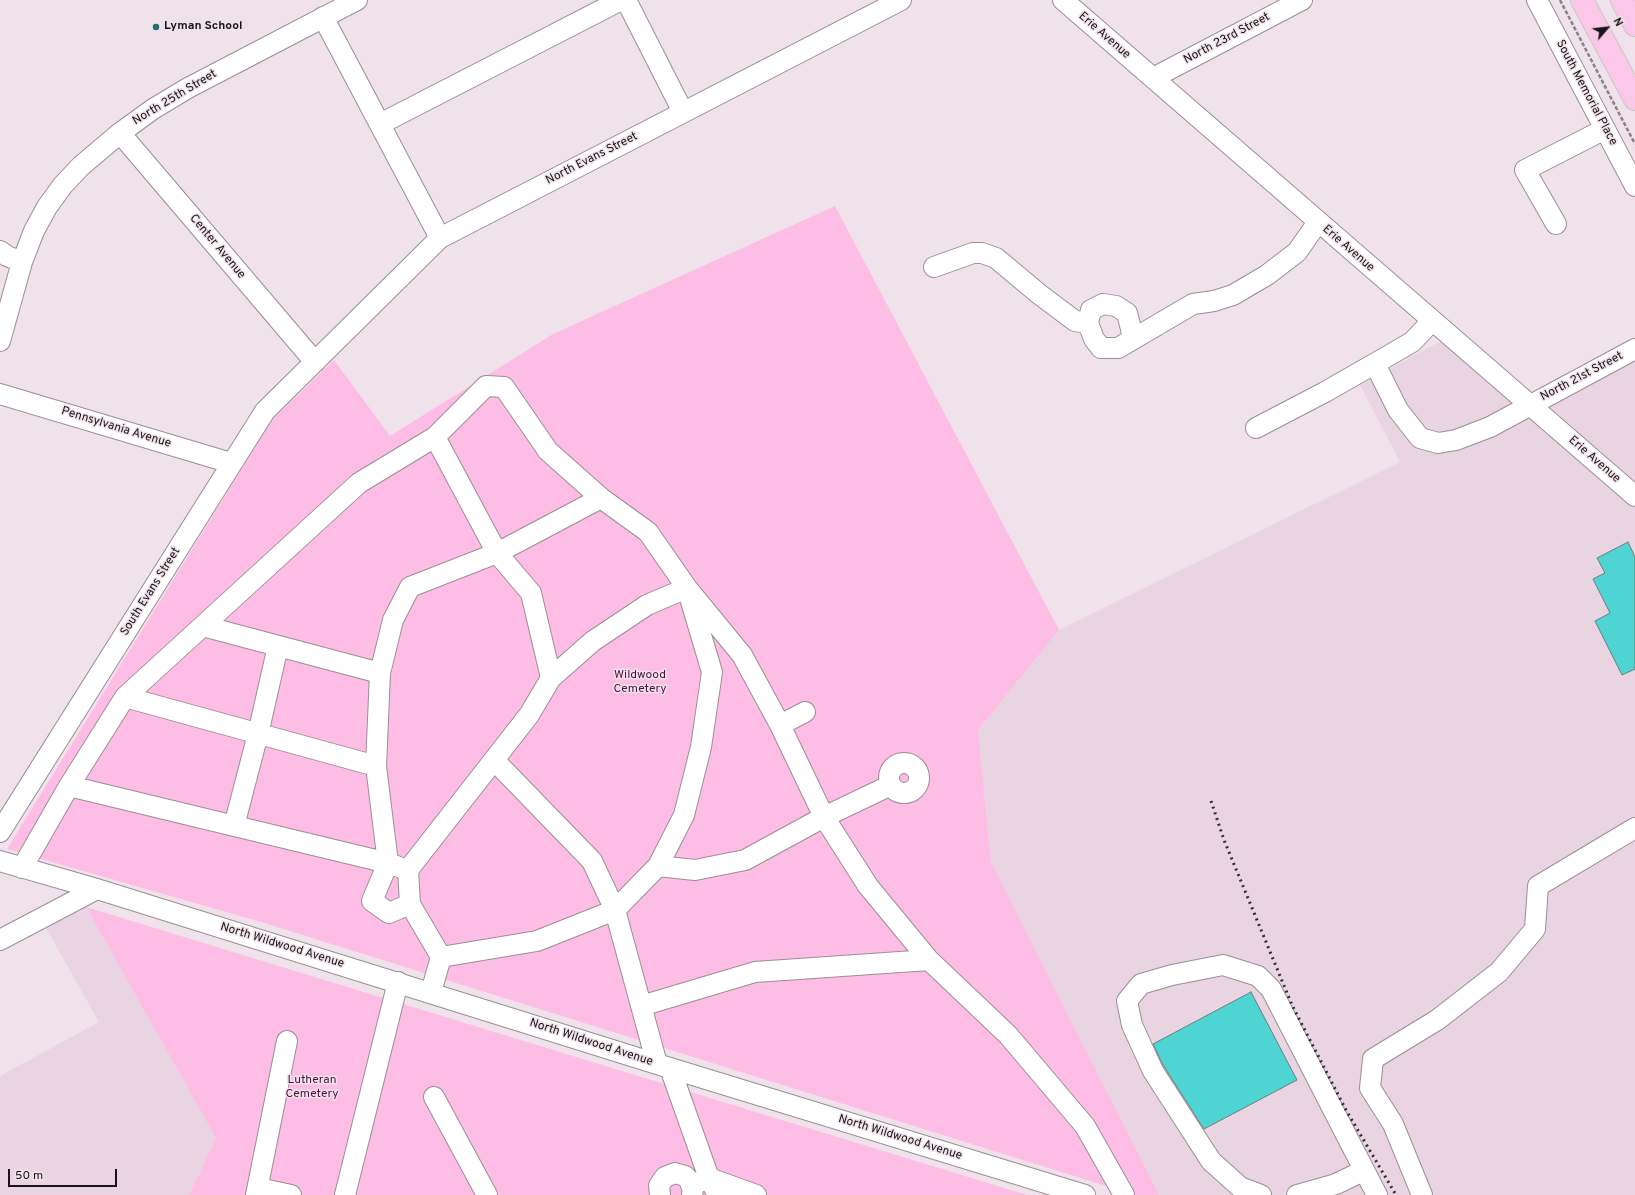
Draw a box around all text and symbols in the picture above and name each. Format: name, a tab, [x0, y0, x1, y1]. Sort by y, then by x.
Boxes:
north arrow	[1587, 8, 1627, 48]
street label: Erie Avenue	[1075, 10, 1133, 62]
street label: North 23rd Street	[1181, 10, 1273, 68]
text: N	[1610, 16, 1626, 29]
place label: Lyman School	[164, 20, 243, 34]
marker: Lyman School	[151, 22, 161, 32]
street label: South Memorial Place	[1552, 38, 1620, 148]
street label: North 25th Street	[130, 67, 220, 129]
street label: North Evans Street	[544, 130, 640, 188]
street label: Center Avenue	[186, 212, 248, 282]
street label: Erie Avenue	[1319, 223, 1377, 275]
street label: North 21st Street	[1538, 349, 1626, 405]
street label: Pennsylvania Avenue	[59, 404, 173, 452]
street label: Erie Avenue	[1565, 434, 1623, 486]
street label: South Evans Street	[118, 545, 184, 639]
park label: Wildwood Cemetery	[613, 669, 667, 697]
street label: North Wildwood Avenue	[218, 920, 346, 972]
street label: North Wildwood Avenue	[528, 1016, 654, 1070]
park label: Lutheran Cemetery	[285, 1074, 339, 1102]
street label: North Wildwood Avenue	[836, 1112, 964, 1164]
scale bar	[10, 1161, 119, 1187]
text: 50 m	[15, 1168, 43, 1184]

